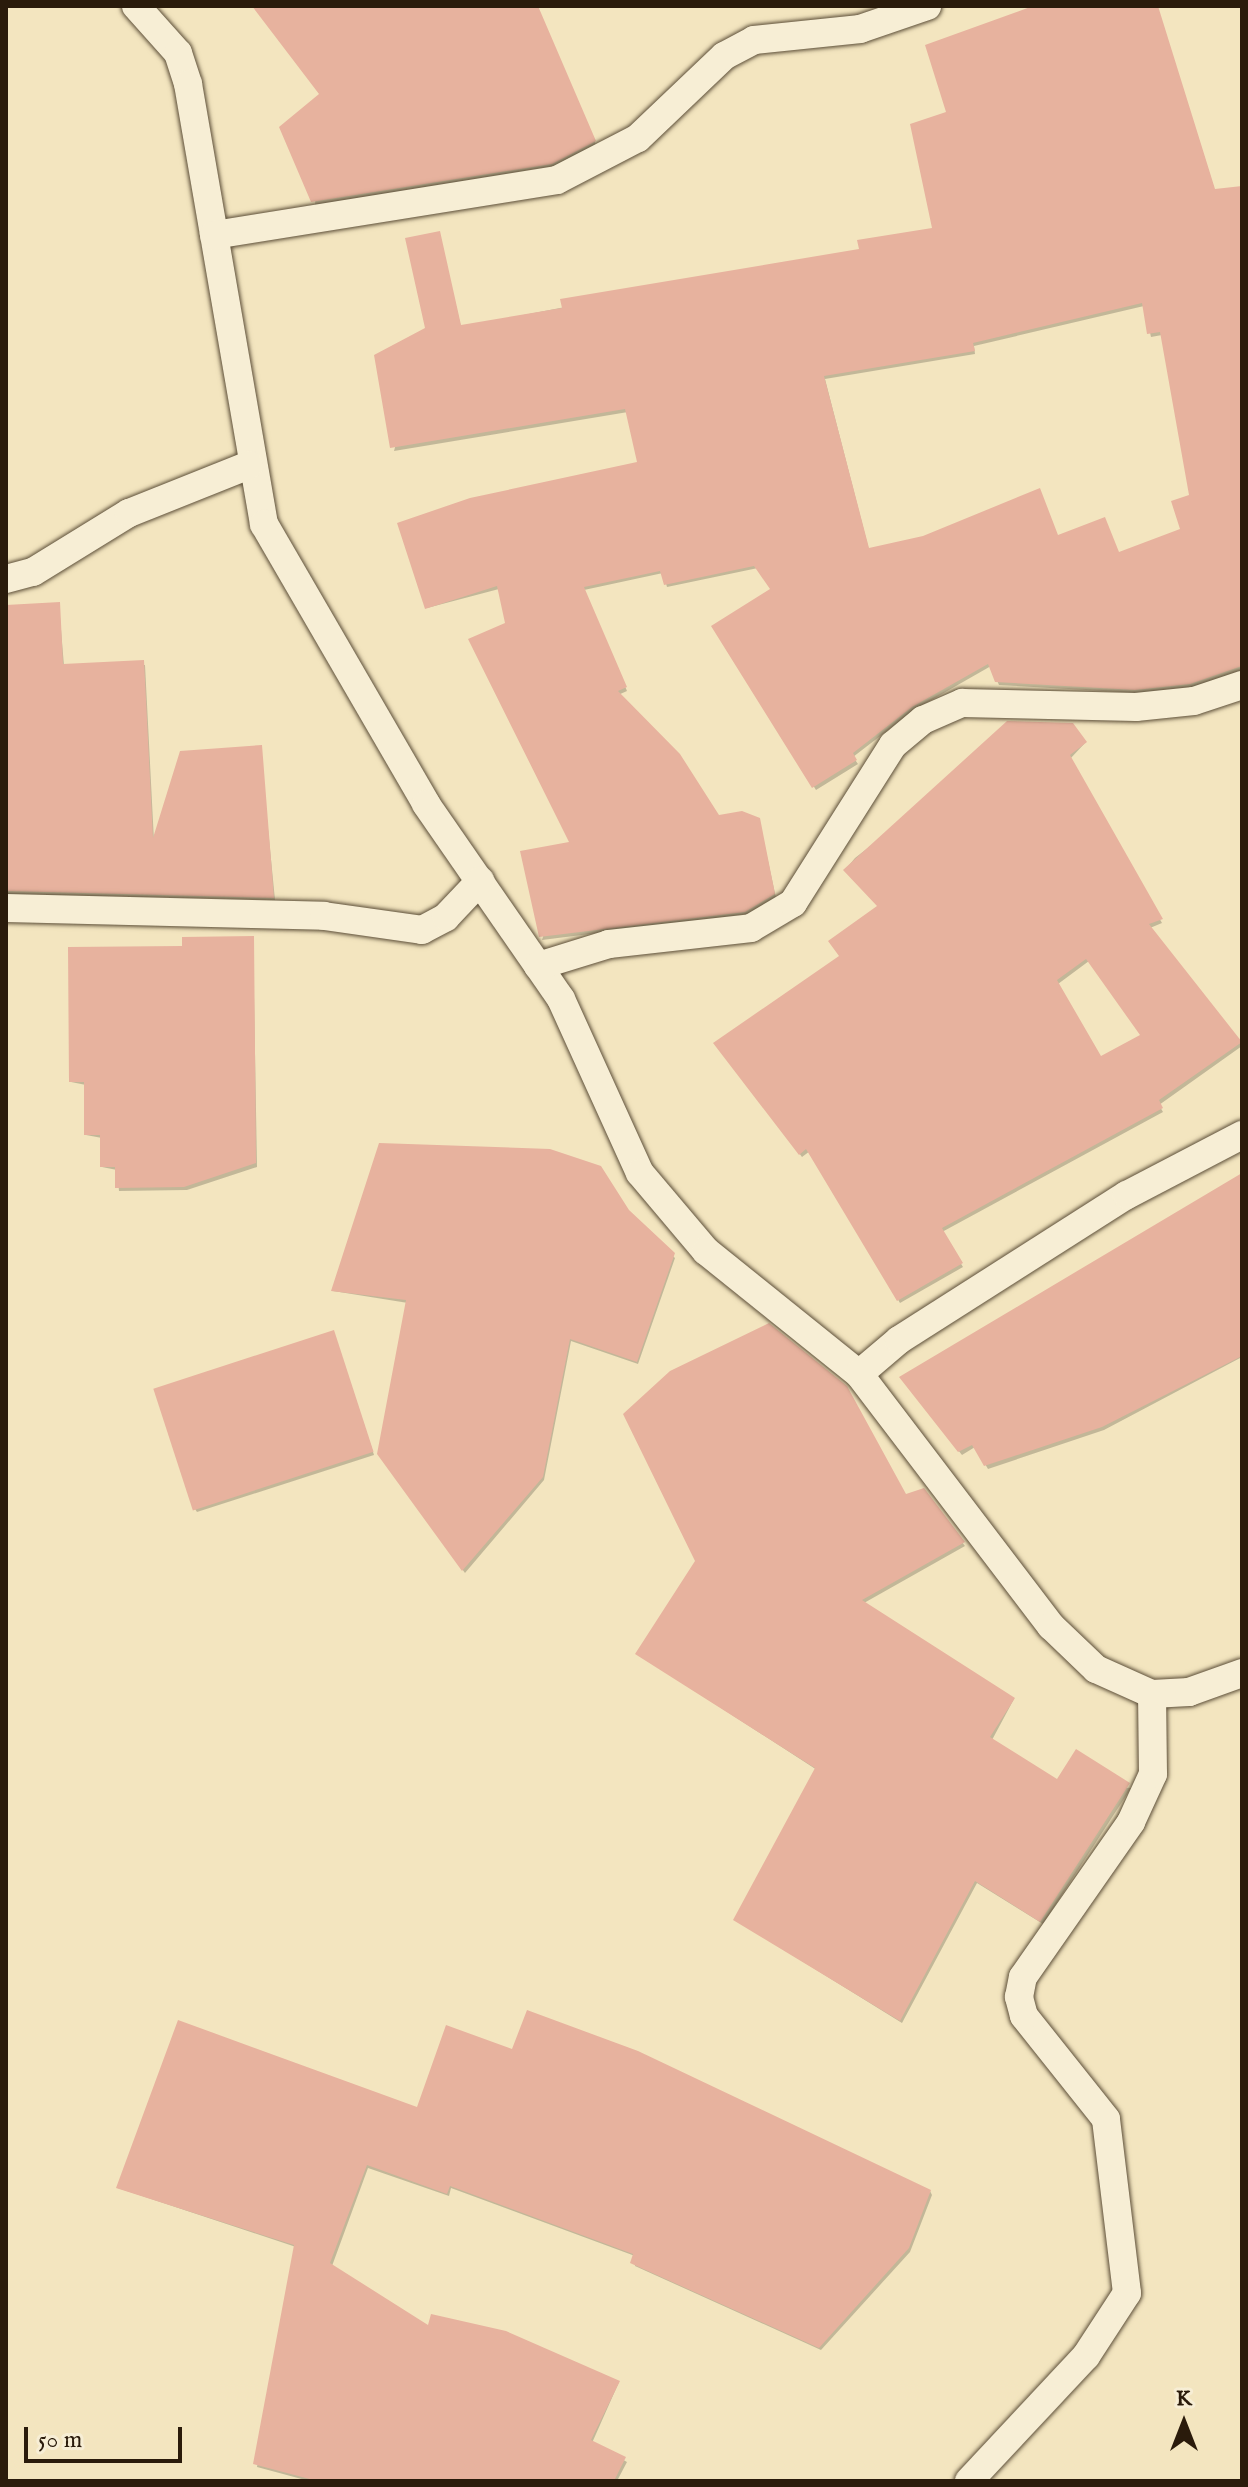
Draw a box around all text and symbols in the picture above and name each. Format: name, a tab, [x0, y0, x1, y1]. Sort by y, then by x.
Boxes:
north arrow	[1144, 2383, 1224, 2463]
text: K	[1176, 2385, 1192, 2413]
scale bar	[28, 2411, 186, 2461]
text: 50 m	[38, 2425, 82, 2456]

